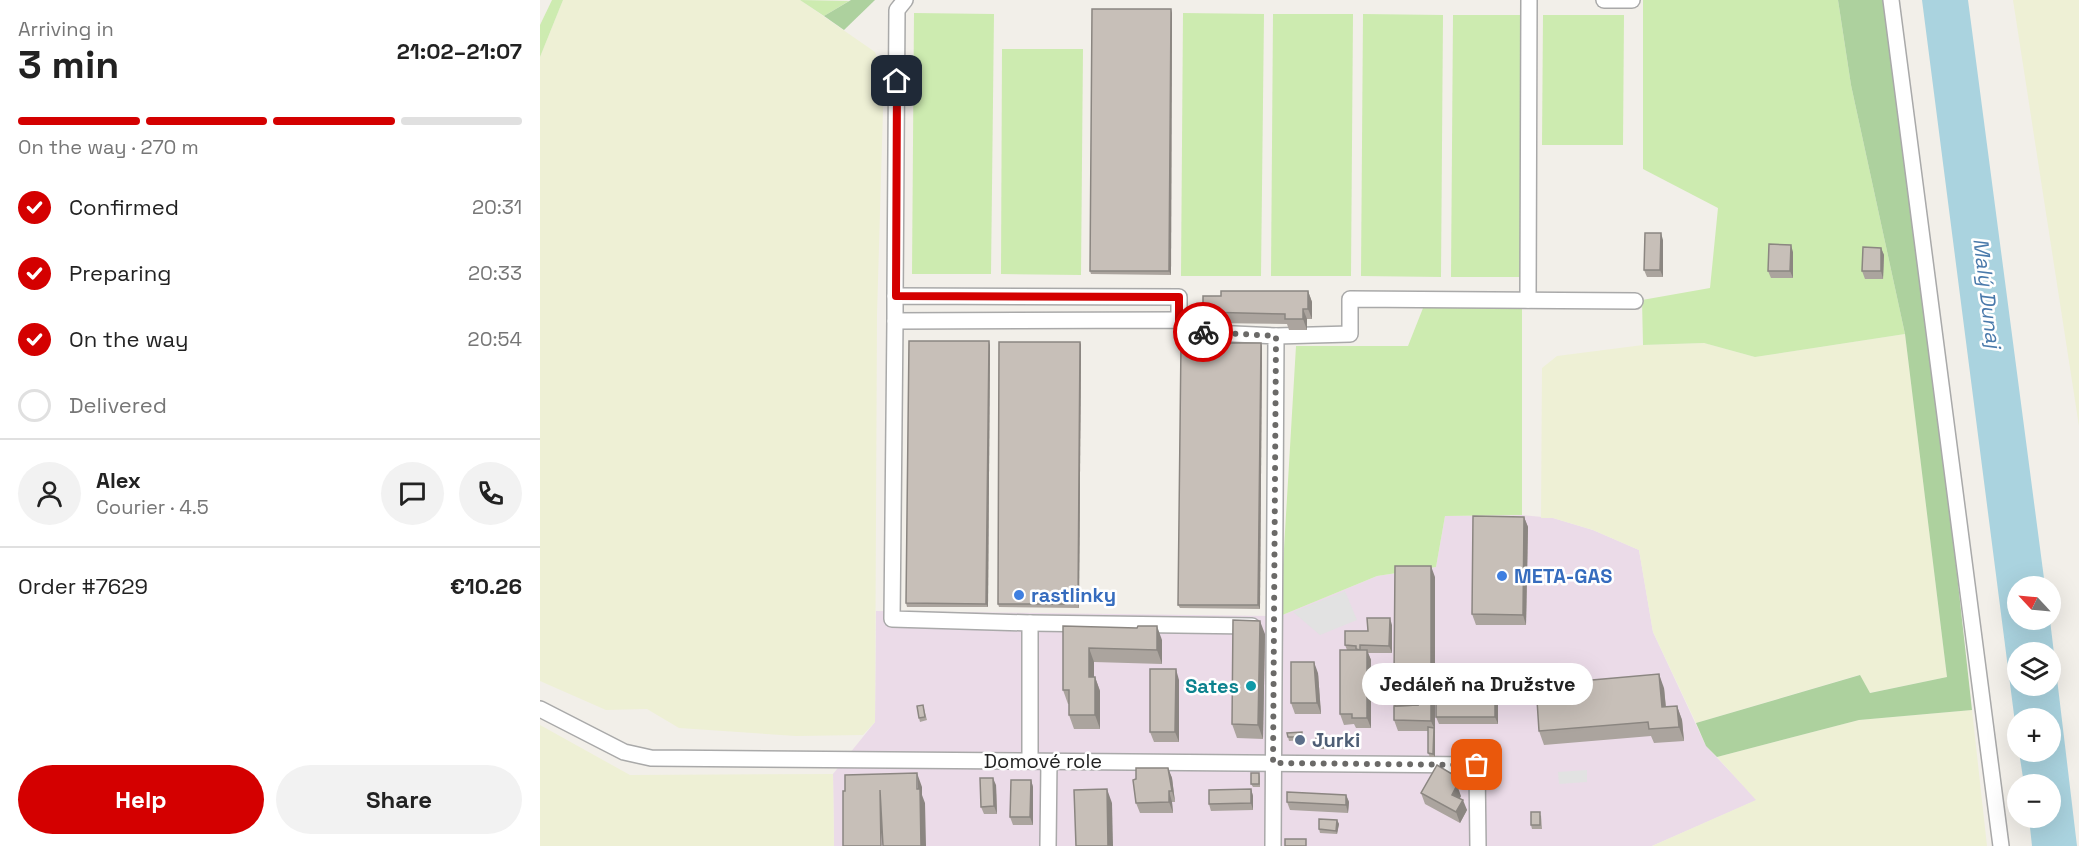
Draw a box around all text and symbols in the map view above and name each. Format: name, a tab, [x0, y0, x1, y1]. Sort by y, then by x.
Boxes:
text: Arriving in	[18, 16, 114, 42]
text: 21:02–21:07	[397, 37, 522, 65]
text: 3 min	[18, 40, 119, 89]
pin	[871, 55, 922, 106]
icon: home	[880, 64, 913, 97]
text: On the way · 270 m	[18, 134, 199, 160]
icon: check	[18, 191, 51, 224]
text: Confirmed	[69, 193, 179, 221]
text: 20:31	[472, 194, 522, 220]
water label: Malý Dunaj	[1967, 236, 2008, 352]
icon: check	[18, 257, 51, 290]
text: Preparing	[69, 259, 171, 287]
text: 20:33	[468, 260, 522, 286]
courier	[1173, 302, 1233, 362]
icon: bike	[1187, 316, 1220, 349]
icon: check	[18, 323, 51, 356]
text: On the way	[69, 325, 188, 353]
text: 20:54	[468, 326, 522, 352]
text: Delivered	[69, 391, 167, 419]
button: person	[18, 462, 81, 525]
button: chat	[381, 462, 444, 525]
button: phone	[459, 462, 522, 525]
text: Alex	[96, 466, 141, 494]
text: Courier · 4.5	[96, 494, 209, 520]
place label: META-GAS	[1514, 563, 1612, 589]
marker: META-GAS	[1495, 569, 1509, 583]
text: Order #7629	[18, 572, 148, 600]
text: €10.26	[450, 572, 522, 600]
north arrow	[2007, 576, 2061, 630]
map controls	[2007, 576, 2061, 828]
place label: rastlinky	[1031, 582, 1116, 608]
marker: rastlinky	[1012, 588, 1026, 602]
button: layers	[2007, 642, 2061, 696]
callout: Jedáleň na Družstve	[1362, 663, 1592, 705]
text: Jedáleň na Družstve	[1379, 671, 1576, 697]
place label: Sates	[1185, 673, 1239, 699]
marker: Sates	[1244, 679, 1258, 693]
button: +	[2007, 708, 2061, 762]
place label: Jurki	[1312, 727, 1360, 753]
marker: Jurki	[1293, 733, 1307, 747]
pin	[1451, 739, 1502, 790]
street label: Domové role	[984, 748, 1102, 774]
icon: bag	[1460, 748, 1493, 781]
button: Help	[18, 765, 264, 834]
button: Share	[276, 765, 522, 834]
button: −	[2007, 774, 2061, 828]

